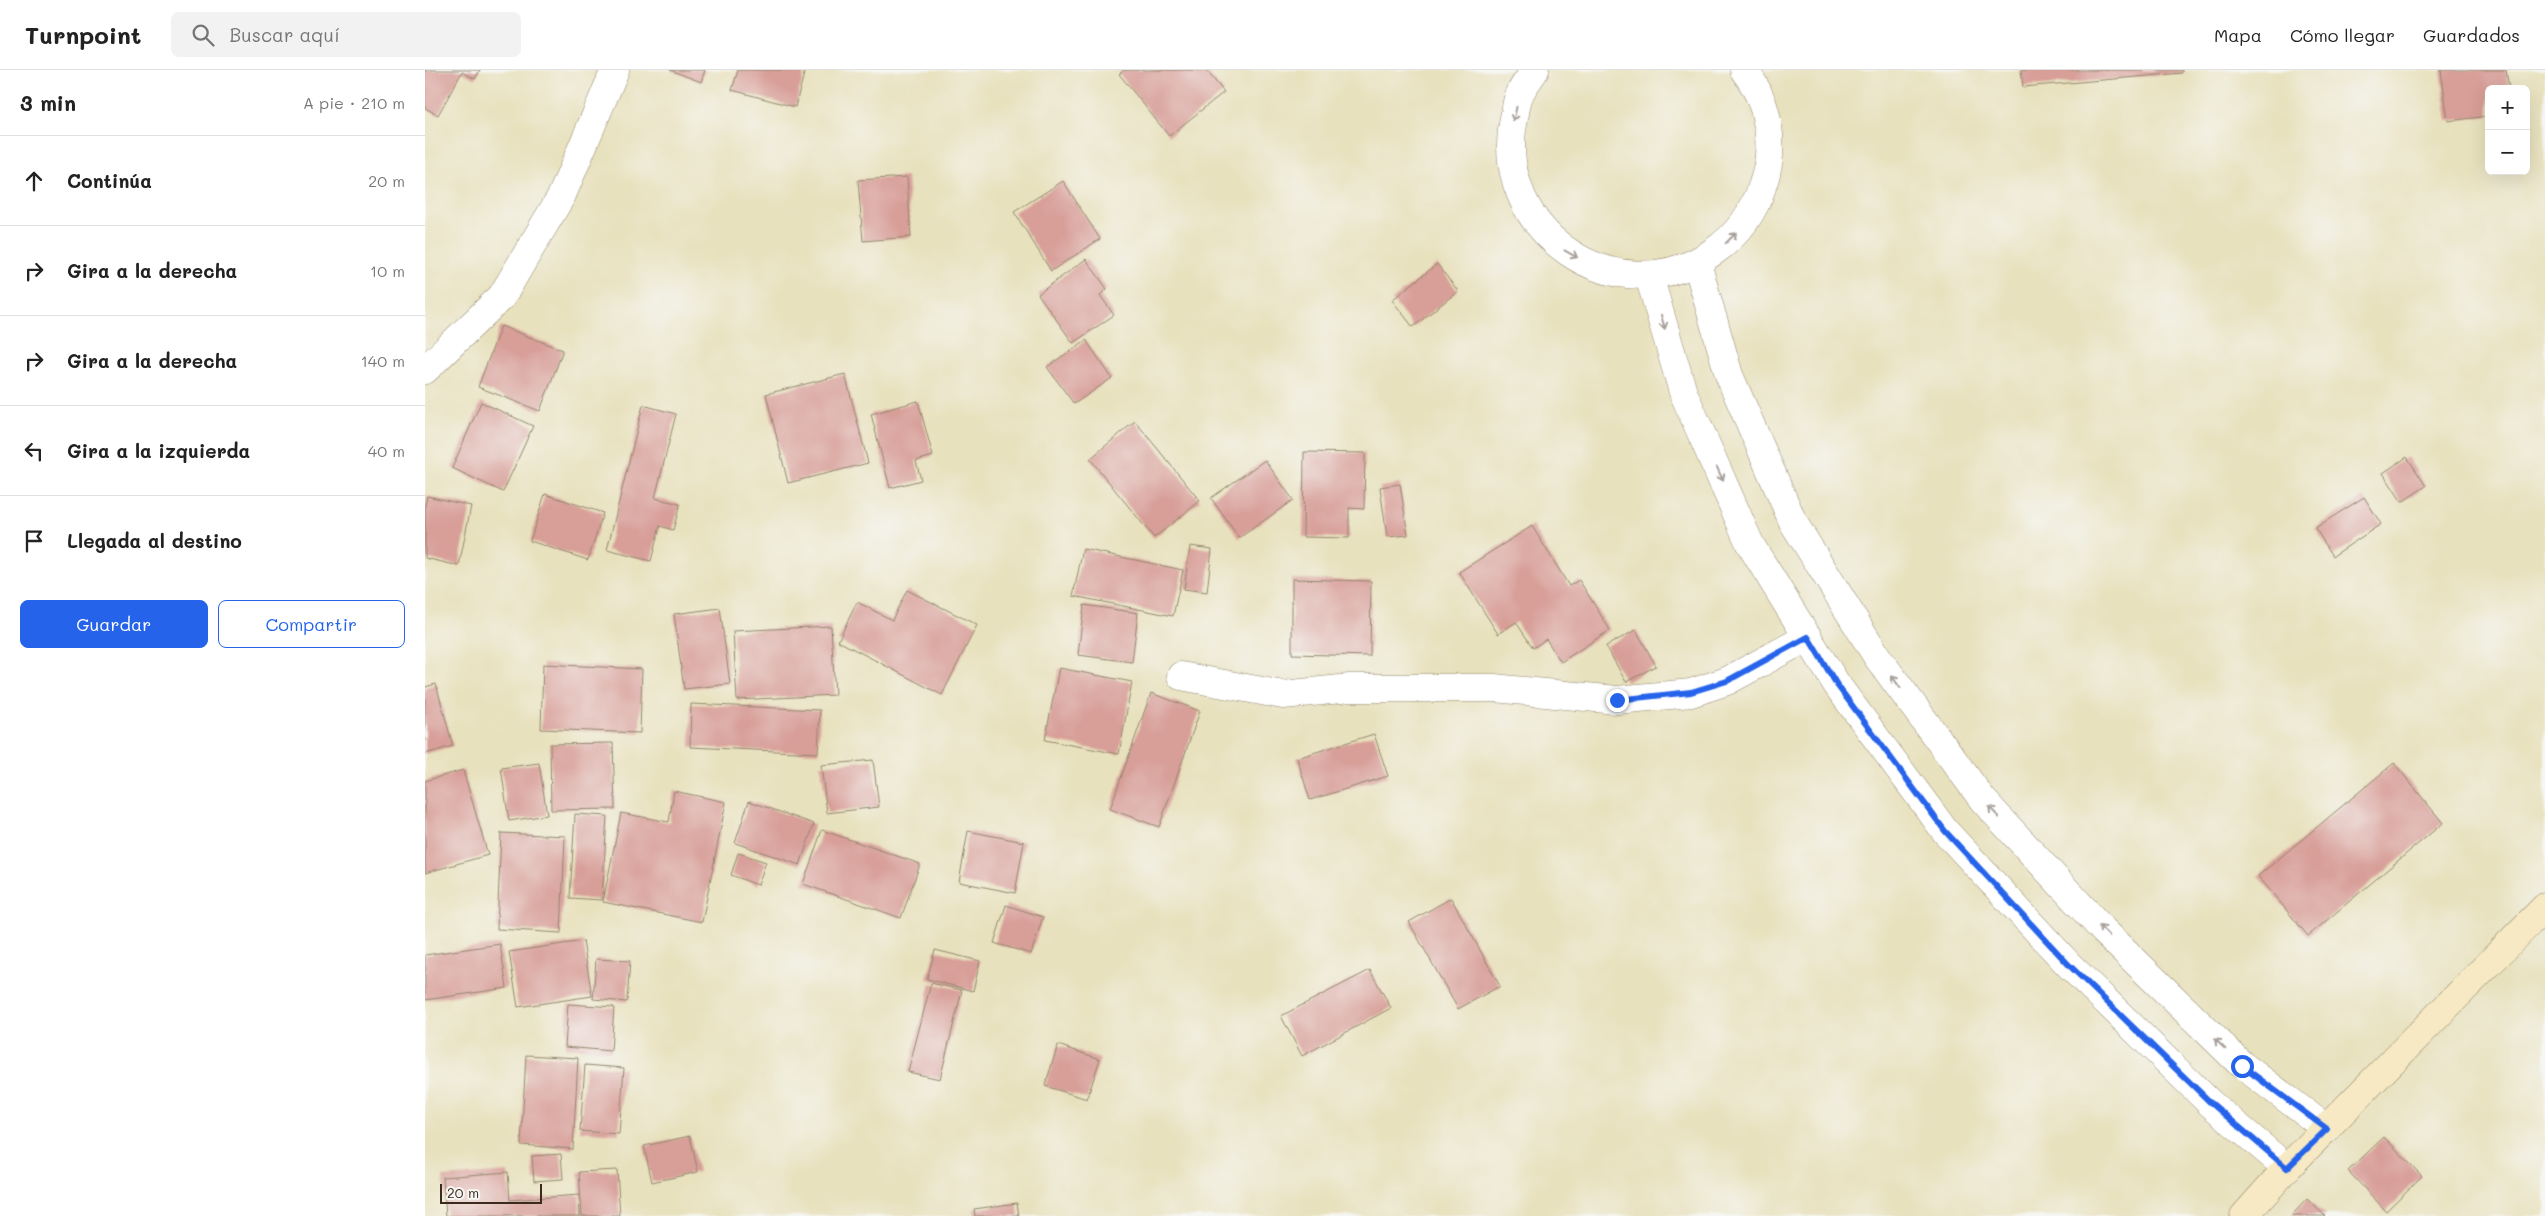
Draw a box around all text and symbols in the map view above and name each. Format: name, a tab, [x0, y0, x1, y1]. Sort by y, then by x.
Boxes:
search box	[171, 12, 521, 57]
text: Turnpoint	[25, 19, 141, 50]
icon: search	[189, 21, 217, 49]
text: Buscar aquí	[229, 22, 340, 47]
text: Mapa	[2214, 23, 2262, 47]
text: Cómo llegar	[2290, 23, 2395, 47]
text: Guardados	[2423, 23, 2520, 47]
map controls	[2485, 85, 2530, 175]
button: +	[2485, 85, 2530, 130]
text: 3 min	[20, 89, 76, 116]
text: A pie · 210 m	[303, 92, 405, 113]
one-way arrow	[1510, 105, 1519, 121]
button: −	[2485, 130, 2530, 175]
icon: ahead	[20, 167, 48, 195]
text: Continúa	[67, 168, 152, 193]
text: 20 m	[368, 170, 405, 191]
one-way arrow	[1725, 231, 1737, 244]
one-way arrow	[1563, 250, 1578, 259]
icon: right	[20, 257, 48, 285]
text: Gira a la derecha	[67, 258, 237, 283]
text: 10 m	[370, 260, 405, 281]
one-way arrow	[1658, 314, 1668, 330]
icon: right	[20, 347, 48, 375]
text: Gira a la derecha	[67, 348, 237, 373]
text: 140 m	[361, 350, 405, 371]
icon: left	[20, 437, 48, 465]
text: Gira a la izquierda	[67, 438, 250, 463]
text: 40 m	[368, 440, 405, 461]
one-way arrow	[1715, 466, 1725, 481]
icon: arrive	[20, 527, 48, 555]
text: Llegada al destino	[67, 528, 242, 553]
button: Guardar	[20, 600, 208, 648]
button: Compartir	[218, 600, 405, 648]
one-way arrow	[1891, 675, 1901, 689]
route end	[1606, 689, 1629, 712]
one-way arrow	[1988, 805, 2000, 818]
one-way arrow	[2098, 925, 2110, 937]
one-way arrow	[2215, 1039, 2227, 1051]
route start	[2231, 1055, 2254, 1078]
scale bar	[440, 1181, 543, 1204]
text: 20 m	[447, 1183, 479, 1202]

